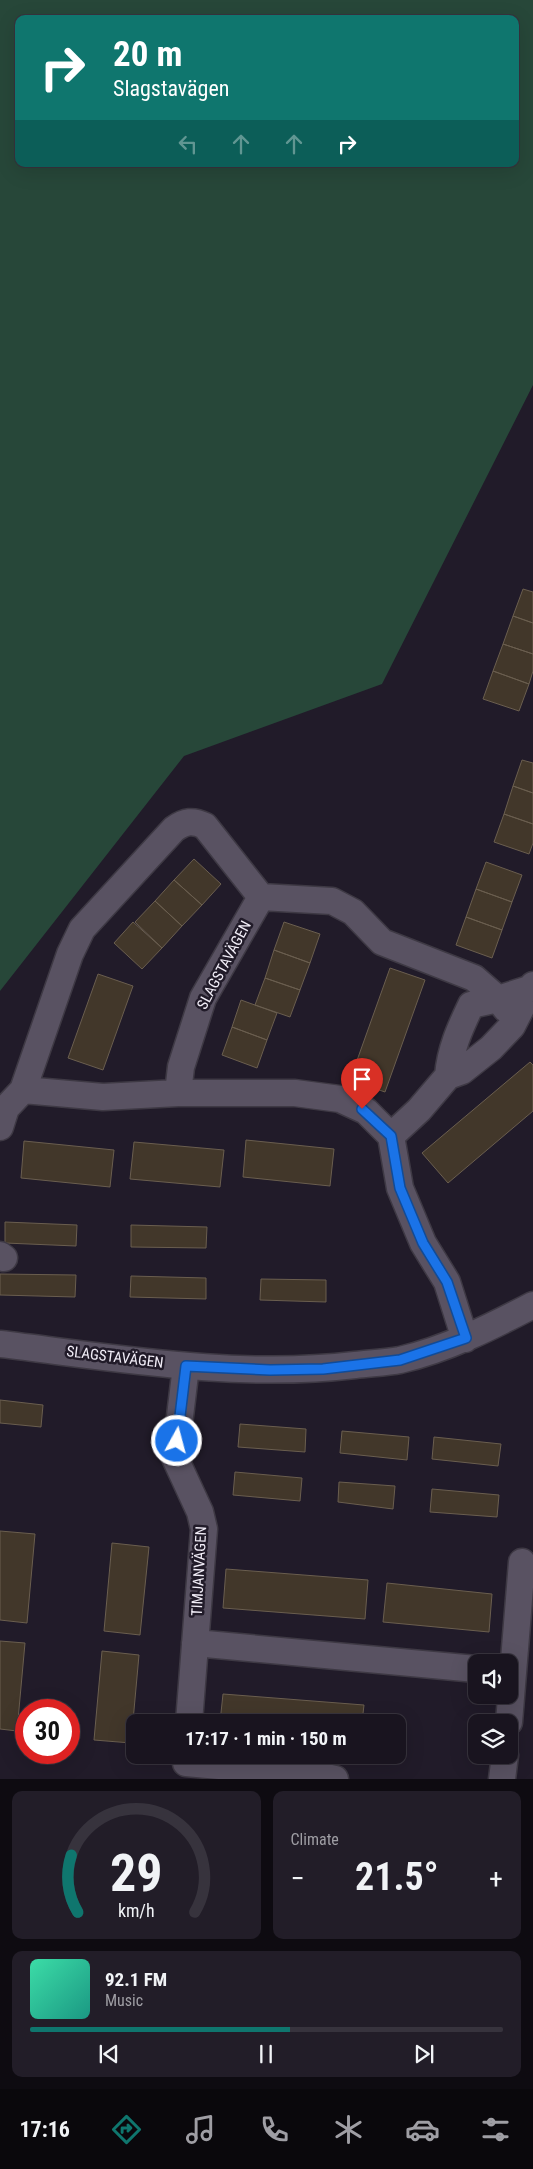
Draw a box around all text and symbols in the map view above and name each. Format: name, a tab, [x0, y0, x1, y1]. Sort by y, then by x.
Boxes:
text: 20 m	[113, 34, 182, 75]
icon: right	[30, 35, 95, 100]
text: Slagstavägen	[113, 76, 229, 101]
icon: left	[174, 130, 202, 158]
icon: ahead	[227, 130, 255, 158]
icon: ahead	[280, 130, 308, 158]
icon: right	[333, 130, 361, 158]
street label: SLAGSTAVÄGEN	[193, 918, 255, 1012]
pin	[341, 1058, 383, 1109]
icon: arrive	[348, 1065, 376, 1093]
street label: SLAGSTAVÄGEN	[65, 1342, 165, 1372]
position arrow	[150, 1414, 202, 1466]
street label: TIMJANVÄGEN	[188, 1526, 210, 1616]
map controls	[468, 1654, 518, 1764]
button: sound	[468, 1654, 518, 1704]
speed limit sign: 30	[15, 1699, 80, 1764]
button: layers	[468, 1714, 518, 1764]
text: 17:17 · 1 min · 150 m	[185, 1727, 347, 1750]
text: Climate	[291, 1830, 339, 1849]
text: 29	[110, 1843, 163, 1904]
text: 21.5°	[355, 1855, 439, 1899]
text: −	[291, 1862, 305, 1895]
text: +	[489, 1862, 503, 1895]
text: km/h	[118, 1900, 155, 1921]
text: 92.1 FM	[105, 1968, 167, 1991]
text: Music	[105, 1991, 143, 2010]
icon: previous	[95, 2040, 123, 2068]
icon: pause	[252, 2040, 280, 2068]
icon: next	[410, 2040, 438, 2068]
icon: directions	[109, 2112, 144, 2147]
icon: music	[183, 2112, 218, 2147]
icon: phone	[257, 2112, 292, 2147]
icon: climate	[331, 2112, 366, 2147]
icon: car	[405, 2112, 440, 2147]
icon: filters	[478, 2112, 513, 2147]
text: 17:16	[19, 2117, 70, 2142]

